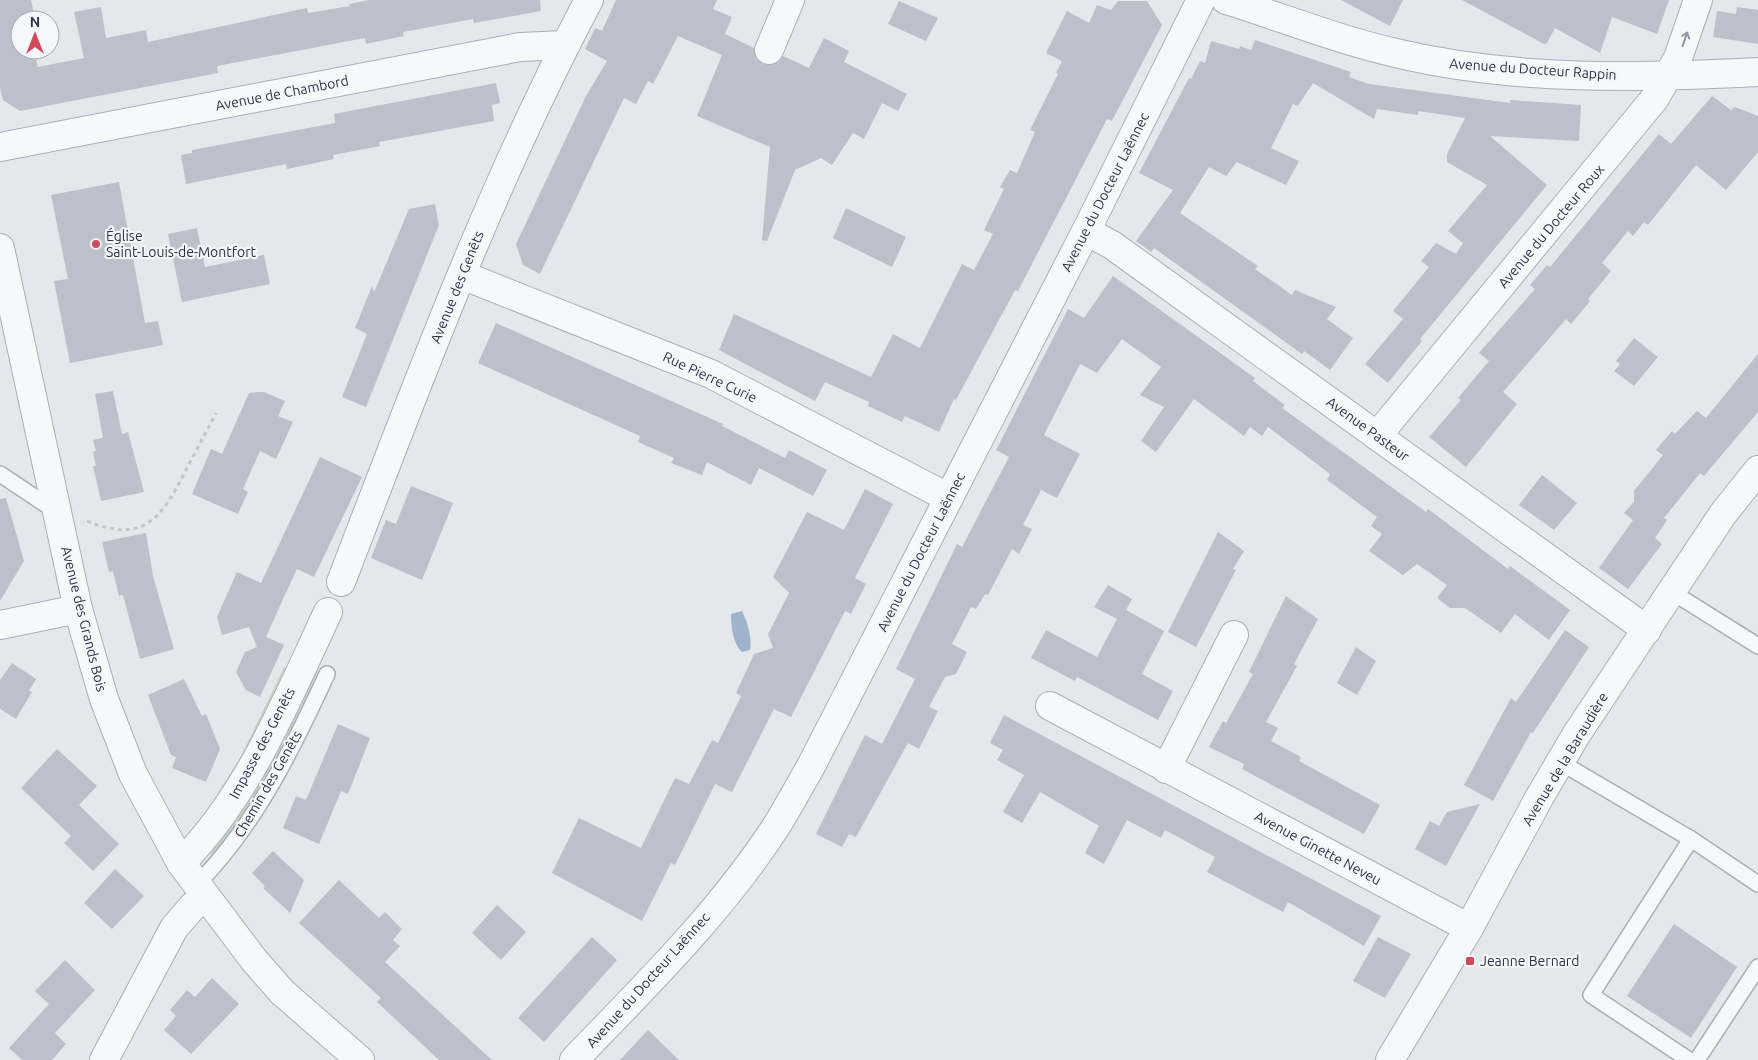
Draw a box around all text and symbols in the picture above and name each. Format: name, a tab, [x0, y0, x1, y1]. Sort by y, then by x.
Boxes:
north arrow	[10, 10, 60, 60]
text: N	[30, 14, 40, 30]
one-way arrow	[1681, 32, 1690, 47]
street label: Avenue du Docteur Rappin	[1449, 55, 1617, 83]
street label: Avenue de Chambord	[214, 72, 350, 114]
street label: Avenue du Docteur Laënnec	[1058, 109, 1152, 274]
street label: Avenue du Docteur Roux	[1495, 161, 1607, 291]
place label: Église Saint-Louis-de-Montfort	[106, 227, 257, 260]
street label: Avenue des Genêts	[427, 228, 487, 346]
marker: Église Saint-Louis-de-Montfort	[90, 238, 102, 250]
street label: Rue Pierre Curie	[661, 348, 759, 406]
street label: Avenue Pasteur	[1323, 394, 1413, 465]
street label: Avenue du Docteur Laënnec	[874, 469, 968, 634]
street label: Avenue des Grands Bois	[58, 545, 110, 693]
street label: Impasse des Genêts	[226, 685, 298, 801]
street label: Avenue de la Baraudière	[1519, 690, 1611, 828]
street label: Chemin des Genêts	[231, 728, 305, 840]
street label: Avenue Ginette Neveu	[1252, 808, 1384, 888]
street label: Avenue du Docteur Laënnec	[583, 909, 713, 1051]
place label: Jeanne Bernard	[1480, 953, 1579, 969]
marker: Jeanne Bernard	[1464, 955, 1476, 967]

